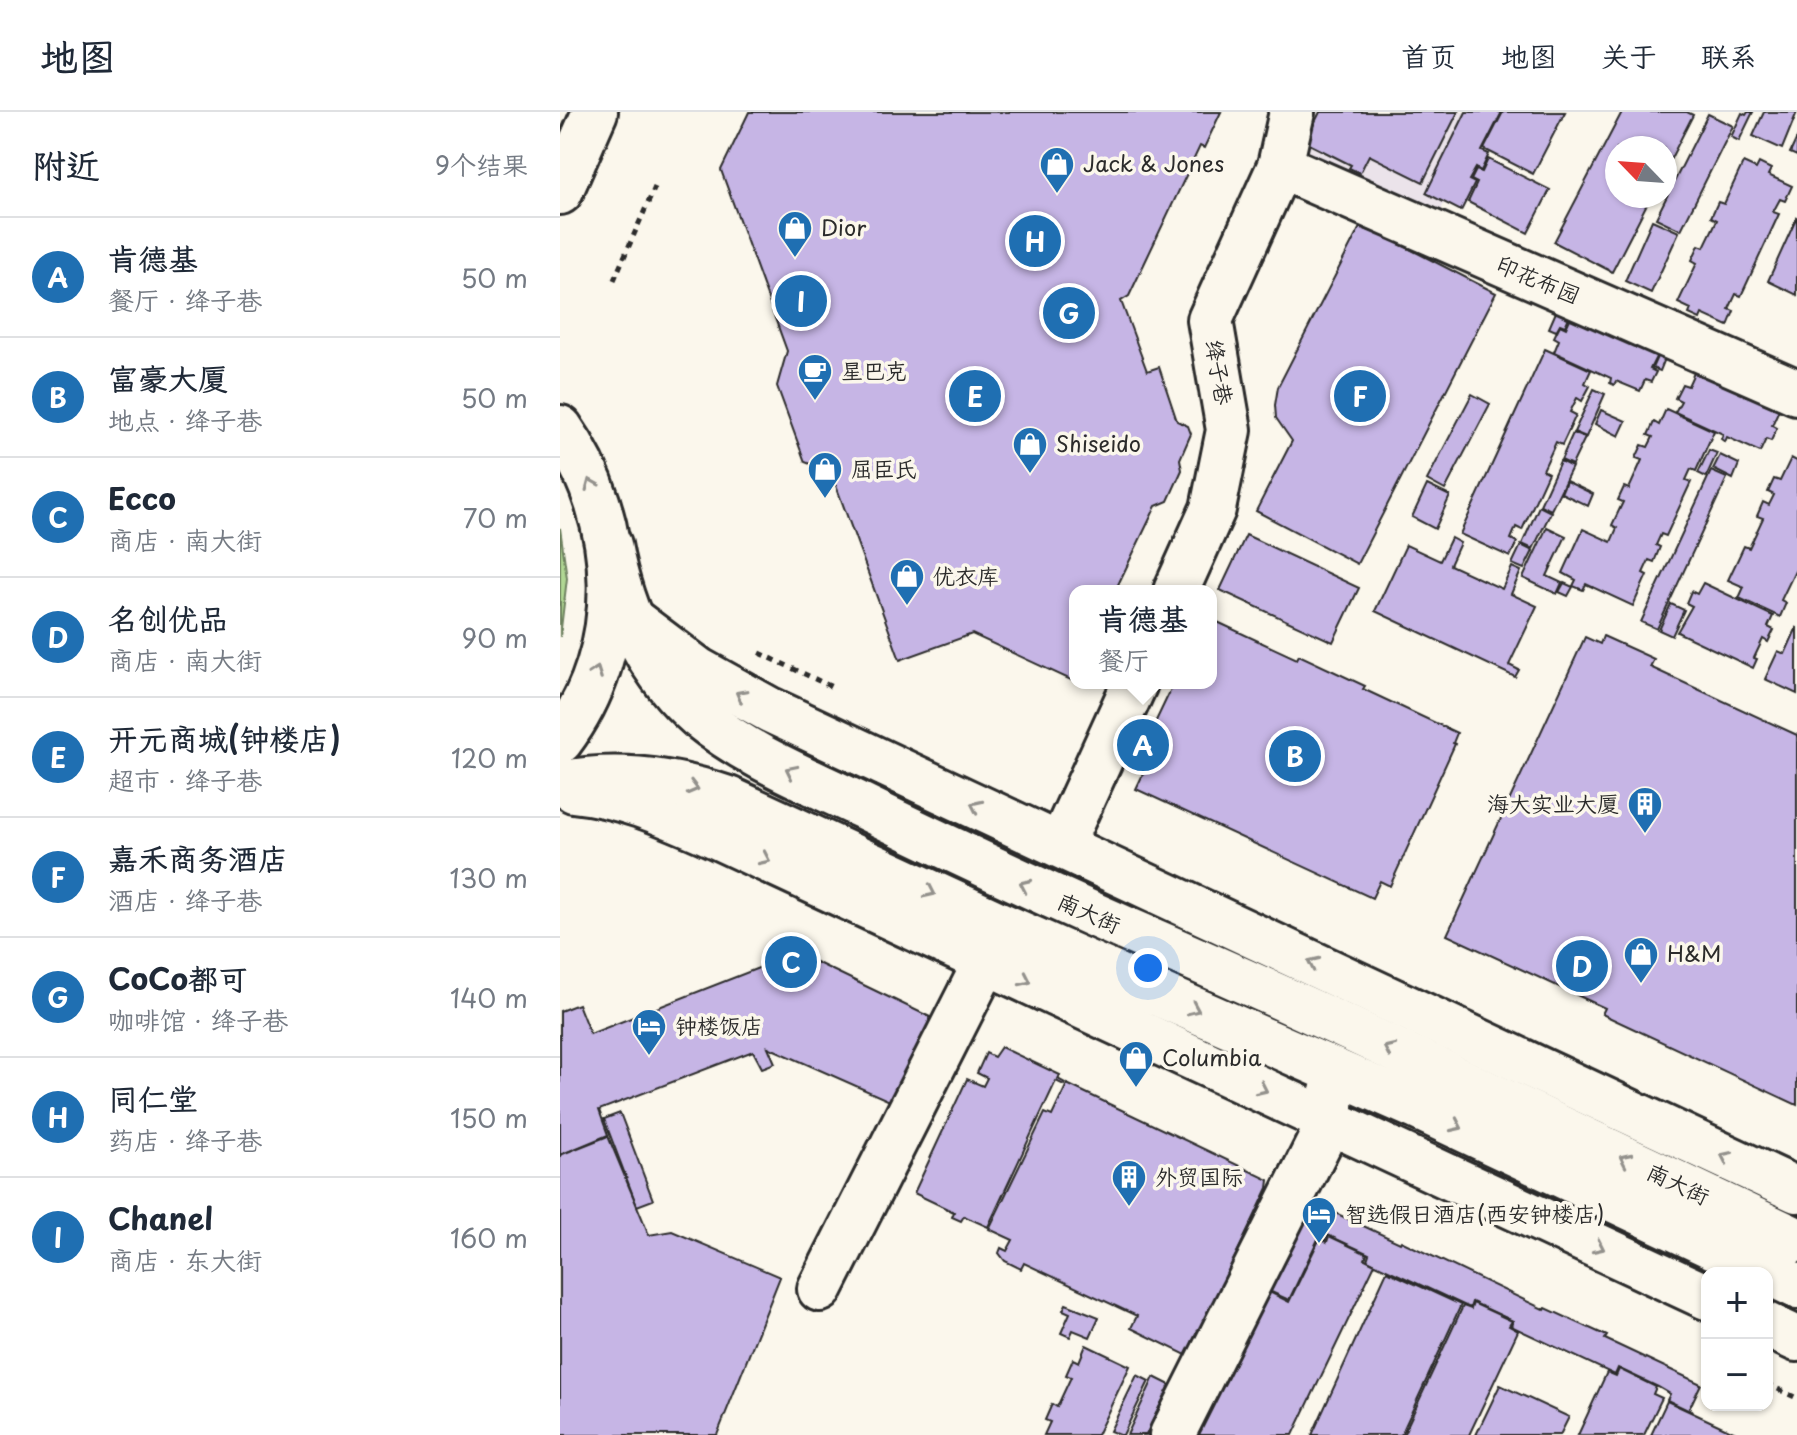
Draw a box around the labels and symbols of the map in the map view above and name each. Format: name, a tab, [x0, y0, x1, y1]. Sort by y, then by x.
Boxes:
north arrow	[1605, 136, 1677, 208]
shop icon: Jack & Jones	[1038, 145, 1076, 195]
place label: Jack & Jones	[1083, 146, 1224, 179]
shop icon: Dior	[776, 209, 814, 259]
place label: Dior	[821, 210, 866, 243]
pin: H	[1009, 211, 1061, 271]
street label: 印花布园	[1492, 246, 1586, 311]
pin: I	[775, 271, 827, 331]
pin: G	[1043, 283, 1095, 343]
street label: 绛子巷	[1198, 336, 1242, 407]
cafe icon: 星巴克	[796, 352, 834, 402]
place label: 星巴克	[841, 353, 907, 386]
pin: E	[949, 366, 1001, 426]
pin: F	[1334, 366, 1386, 426]
shop icon: Shiseido	[1011, 425, 1049, 475]
place label: Shiseido	[1056, 426, 1141, 459]
shop icon: 屈臣氏	[806, 450, 844, 500]
place label: 屈臣氏	[851, 451, 917, 484]
one-way arrow	[584, 478, 601, 492]
shop icon: 优衣库	[888, 557, 926, 607]
place label: 优衣库	[933, 558, 999, 591]
one-way arrow	[586, 666, 603, 680]
one-way arrow	[735, 690, 750, 705]
pin: A	[1117, 715, 1169, 775]
pin: B	[1269, 726, 1321, 786]
one-way arrow	[784, 766, 799, 781]
one-way arrow	[685, 778, 699, 795]
building icon: 海大实业大厦	[1626, 785, 1664, 835]
place label: 海大实业大厦	[1487, 786, 1619, 819]
one-way arrow	[970, 800, 985, 816]
one-way arrow	[756, 849, 771, 865]
one-way arrow	[1018, 879, 1033, 895]
one-way arrow	[922, 882, 937, 898]
street label: 南大街	[1053, 883, 1126, 940]
pin: C	[765, 932, 817, 992]
shop icon: H&M	[1622, 935, 1660, 985]
pin: D	[1556, 936, 1608, 996]
place label: H&M	[1667, 936, 1721, 969]
your location	[1128, 948, 1168, 988]
one-way arrow	[1307, 957, 1322, 973]
one-way arrow	[1018, 970, 1032, 986]
one-way arrow	[1185, 999, 1200, 1015]
hotel icon: 钟楼饭店	[630, 1007, 668, 1057]
place label: 钟楼饭店	[675, 1008, 763, 1041]
shop icon: Columbia	[1117, 1039, 1155, 1089]
place label: Columbia	[1162, 1040, 1262, 1073]
one-way arrow	[1383, 1043, 1398, 1059]
one-way arrow	[1253, 1080, 1268, 1096]
one-way arrow	[1448, 1116, 1463, 1132]
one-way arrow	[1720, 1151, 1735, 1167]
one-way arrow	[1619, 1153, 1633, 1169]
street label: 南大街	[1642, 1154, 1716, 1212]
building icon: 外贸国际	[1110, 1158, 1148, 1208]
place label: 外贸国际	[1155, 1159, 1243, 1192]
hotel icon: 智选假日酒店(西安钟楼店)	[1300, 1195, 1338, 1245]
place label: 智选假日酒店(西安钟楼店)	[1345, 1196, 1604, 1229]
one-way arrow	[1591, 1237, 1605, 1253]

